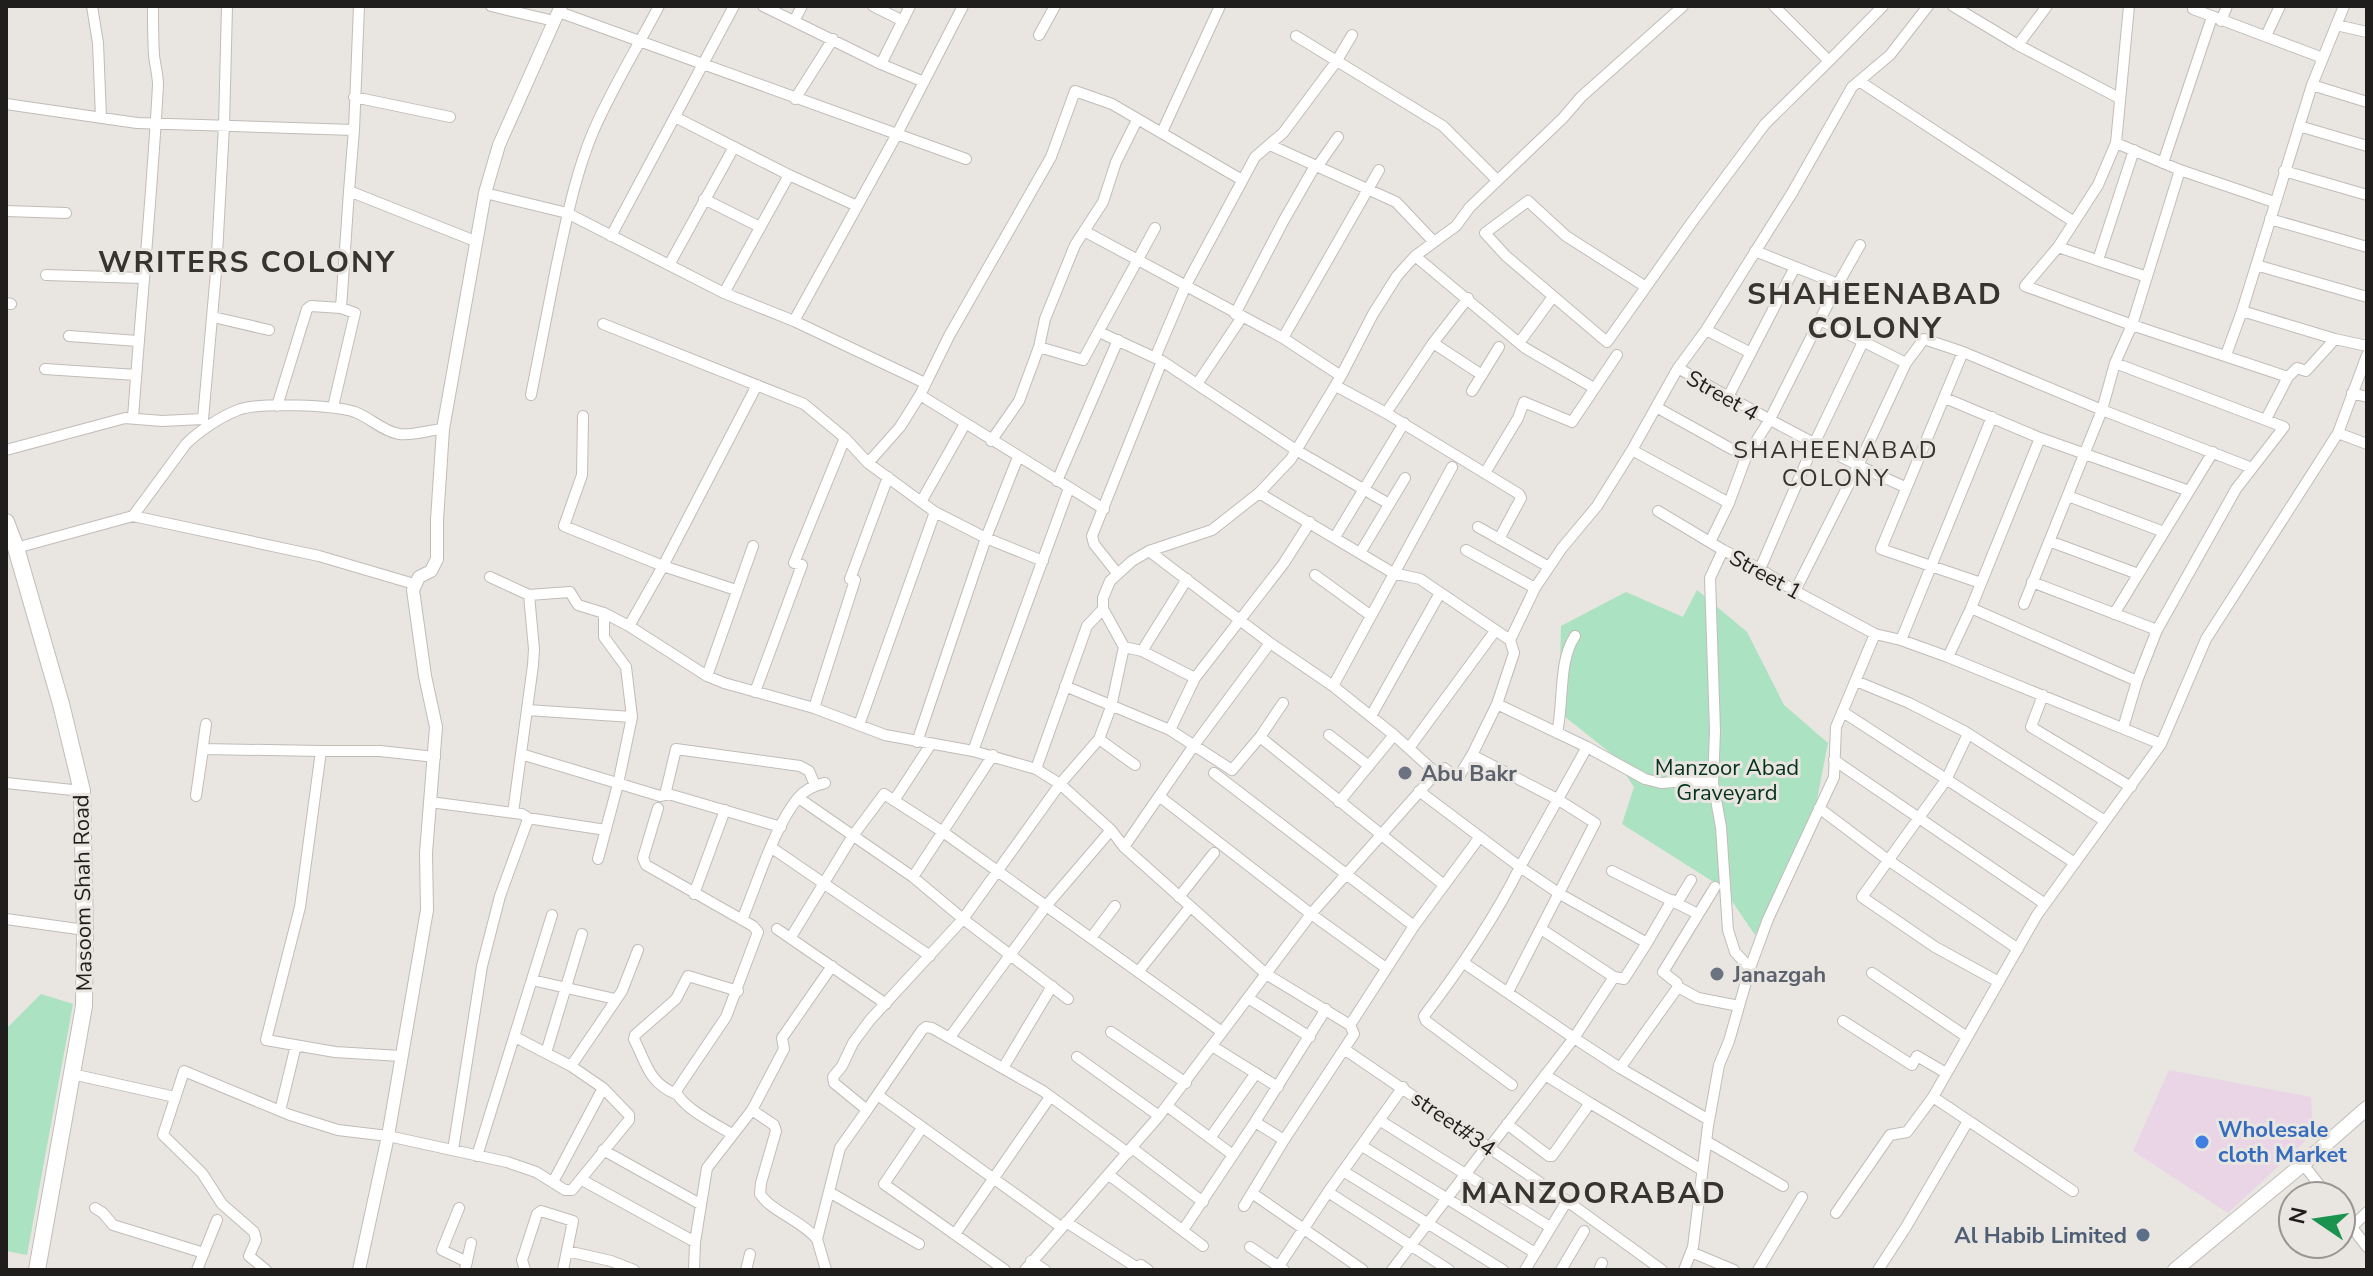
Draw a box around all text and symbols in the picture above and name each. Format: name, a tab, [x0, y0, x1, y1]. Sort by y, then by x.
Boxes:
district label: WRITERS COLONY	[98, 242, 396, 283]
district label: SHAHEENABAD COLONY	[1747, 274, 2003, 349]
street label: Street 4	[1681, 363, 1764, 429]
district label: SHAHEENABAD COLONY	[1733, 434, 1939, 494]
street label: Street 1	[1724, 543, 1807, 607]
park label: Manzoor Abad Graveyard	[1655, 753, 1799, 808]
place label: Abu Bakr	[1421, 759, 1517, 789]
marker: Abu Bakr	[1396, 764, 1414, 782]
street label: Masoom Shah Road	[66, 794, 100, 992]
place label: Janazgah	[1732, 960, 1826, 990]
marker: Janazgah	[1708, 965, 1726, 983]
street label: street#34	[1405, 1084, 1502, 1164]
place label: Wholesale cloth Market	[2218, 1115, 2347, 1170]
marker: Wholesale cloth Market	[2193, 1133, 2211, 1151]
district label: MANZOORABAD	[1461, 1173, 1727, 1214]
north arrow	[2277, 1180, 2357, 1260]
text: N	[2282, 1204, 2315, 1227]
place label: Al Habib Limited	[1954, 1221, 2127, 1251]
marker: Al Habib Limited	[2134, 1226, 2152, 1244]

